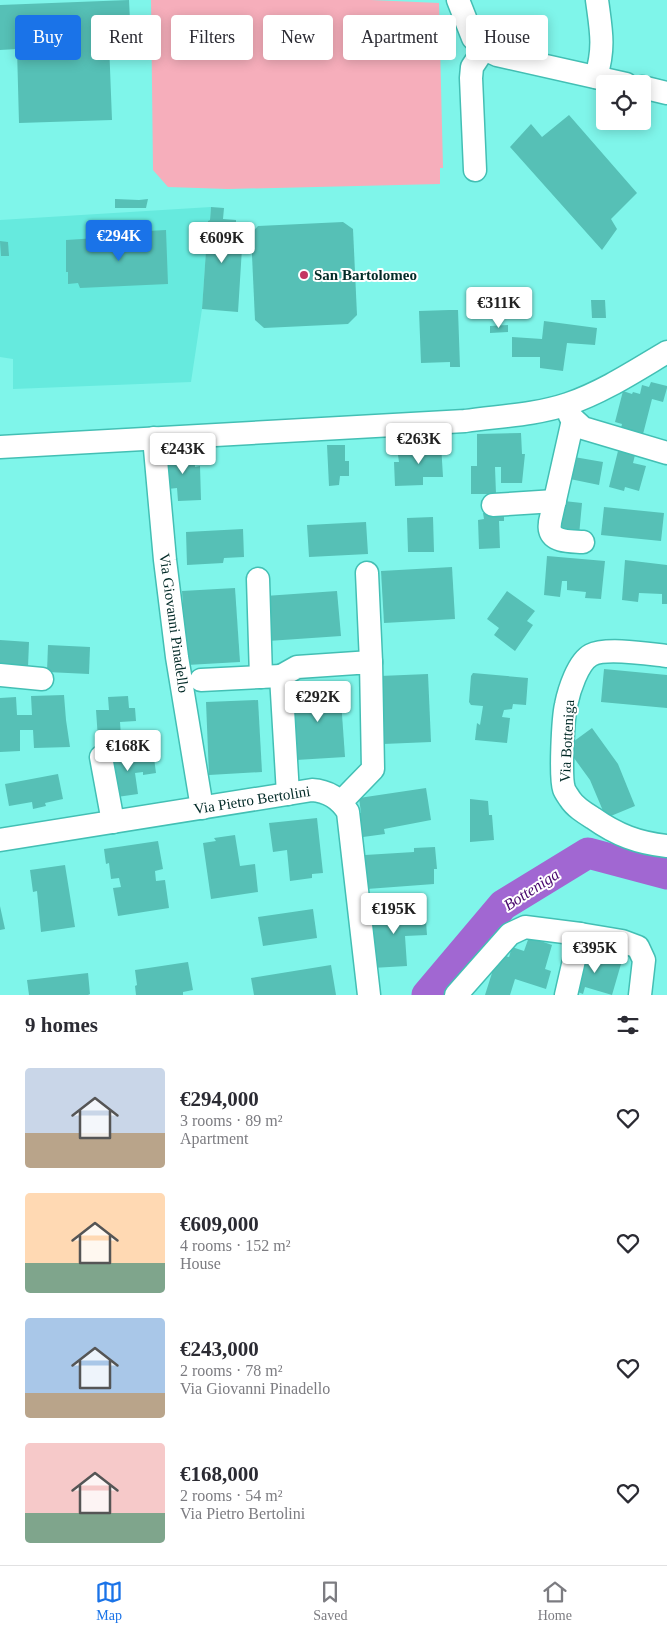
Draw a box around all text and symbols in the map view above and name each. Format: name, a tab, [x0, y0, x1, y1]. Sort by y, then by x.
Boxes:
chip: Buy	[15, 15, 81, 60]
chip: Rent	[91, 15, 161, 60]
chip: Filters	[171, 15, 253, 60]
chip: New	[263, 15, 333, 60]
chip: Apartment	[343, 15, 456, 60]
chip: House	[466, 15, 548, 60]
map controls	[596, 75, 651, 130]
button: locate	[596, 75, 651, 130]
pin: €294K	[84, 220, 154, 262]
pin: €609K	[187, 222, 257, 264]
text: €294K	[97, 227, 141, 244]
text: €609K	[200, 229, 244, 246]
place label: San Bartolomeo	[314, 267, 417, 283]
marker: San Bartolomeo	[298, 269, 310, 281]
pin: €311K	[464, 286, 534, 329]
text: €311K	[477, 294, 521, 311]
pin: €263K	[384, 422, 454, 465]
text: €263K	[397, 430, 441, 447]
pin: €243K	[148, 432, 218, 475]
text: €243K	[161, 440, 205, 457]
street label: Via Giovanni Pinadello	[156, 552, 192, 694]
pin: €292K	[283, 680, 353, 723]
text: €292K	[296, 688, 340, 705]
street label: Via Botteniga	[557, 699, 577, 783]
pin: €168K	[93, 730, 163, 772]
text: €168K	[106, 737, 150, 754]
street label: Via Pietro Bertolini	[193, 783, 311, 817]
water label: Botteniga	[501, 865, 563, 914]
pin: €195K	[359, 892, 429, 935]
text: €195K	[372, 900, 416, 917]
pin: €395K	[560, 932, 630, 974]
text: €395K	[573, 939, 617, 956]
icon: filters	[614, 1011, 642, 1039]
text: 9 homes	[25, 1013, 98, 1037]
text: €294,000	[180, 1087, 259, 1111]
icon: home	[65, 1088, 125, 1148]
icon: heart	[614, 1104, 642, 1132]
text: 3 rooms · 89 m²	[180, 1112, 283, 1129]
text: Apartment	[180, 1130, 248, 1147]
text: €609,000	[180, 1212, 259, 1236]
icon: home	[65, 1213, 125, 1273]
icon: heart	[614, 1229, 642, 1257]
text: 4 rooms · 152 m²	[180, 1237, 291, 1254]
text: House	[180, 1255, 221, 1272]
text: €243,000	[180, 1337, 259, 1361]
icon: home	[65, 1338, 125, 1398]
icon: heart	[614, 1354, 642, 1382]
text: 2 rooms · 78 m²	[180, 1362, 283, 1379]
text: Via Giovanni Pinadello	[180, 1380, 330, 1397]
text: €168,000	[180, 1462, 259, 1486]
icon: home	[65, 1463, 125, 1523]
icon: heart	[614, 1479, 642, 1507]
text: 2 rooms · 54 m²	[180, 1487, 283, 1504]
text: Via Pietro Bertolini	[180, 1505, 305, 1522]
tab: Map	[95, 1578, 123, 1624]
tab: Saved	[313, 1578, 348, 1624]
tab: Home	[538, 1578, 572, 1624]

